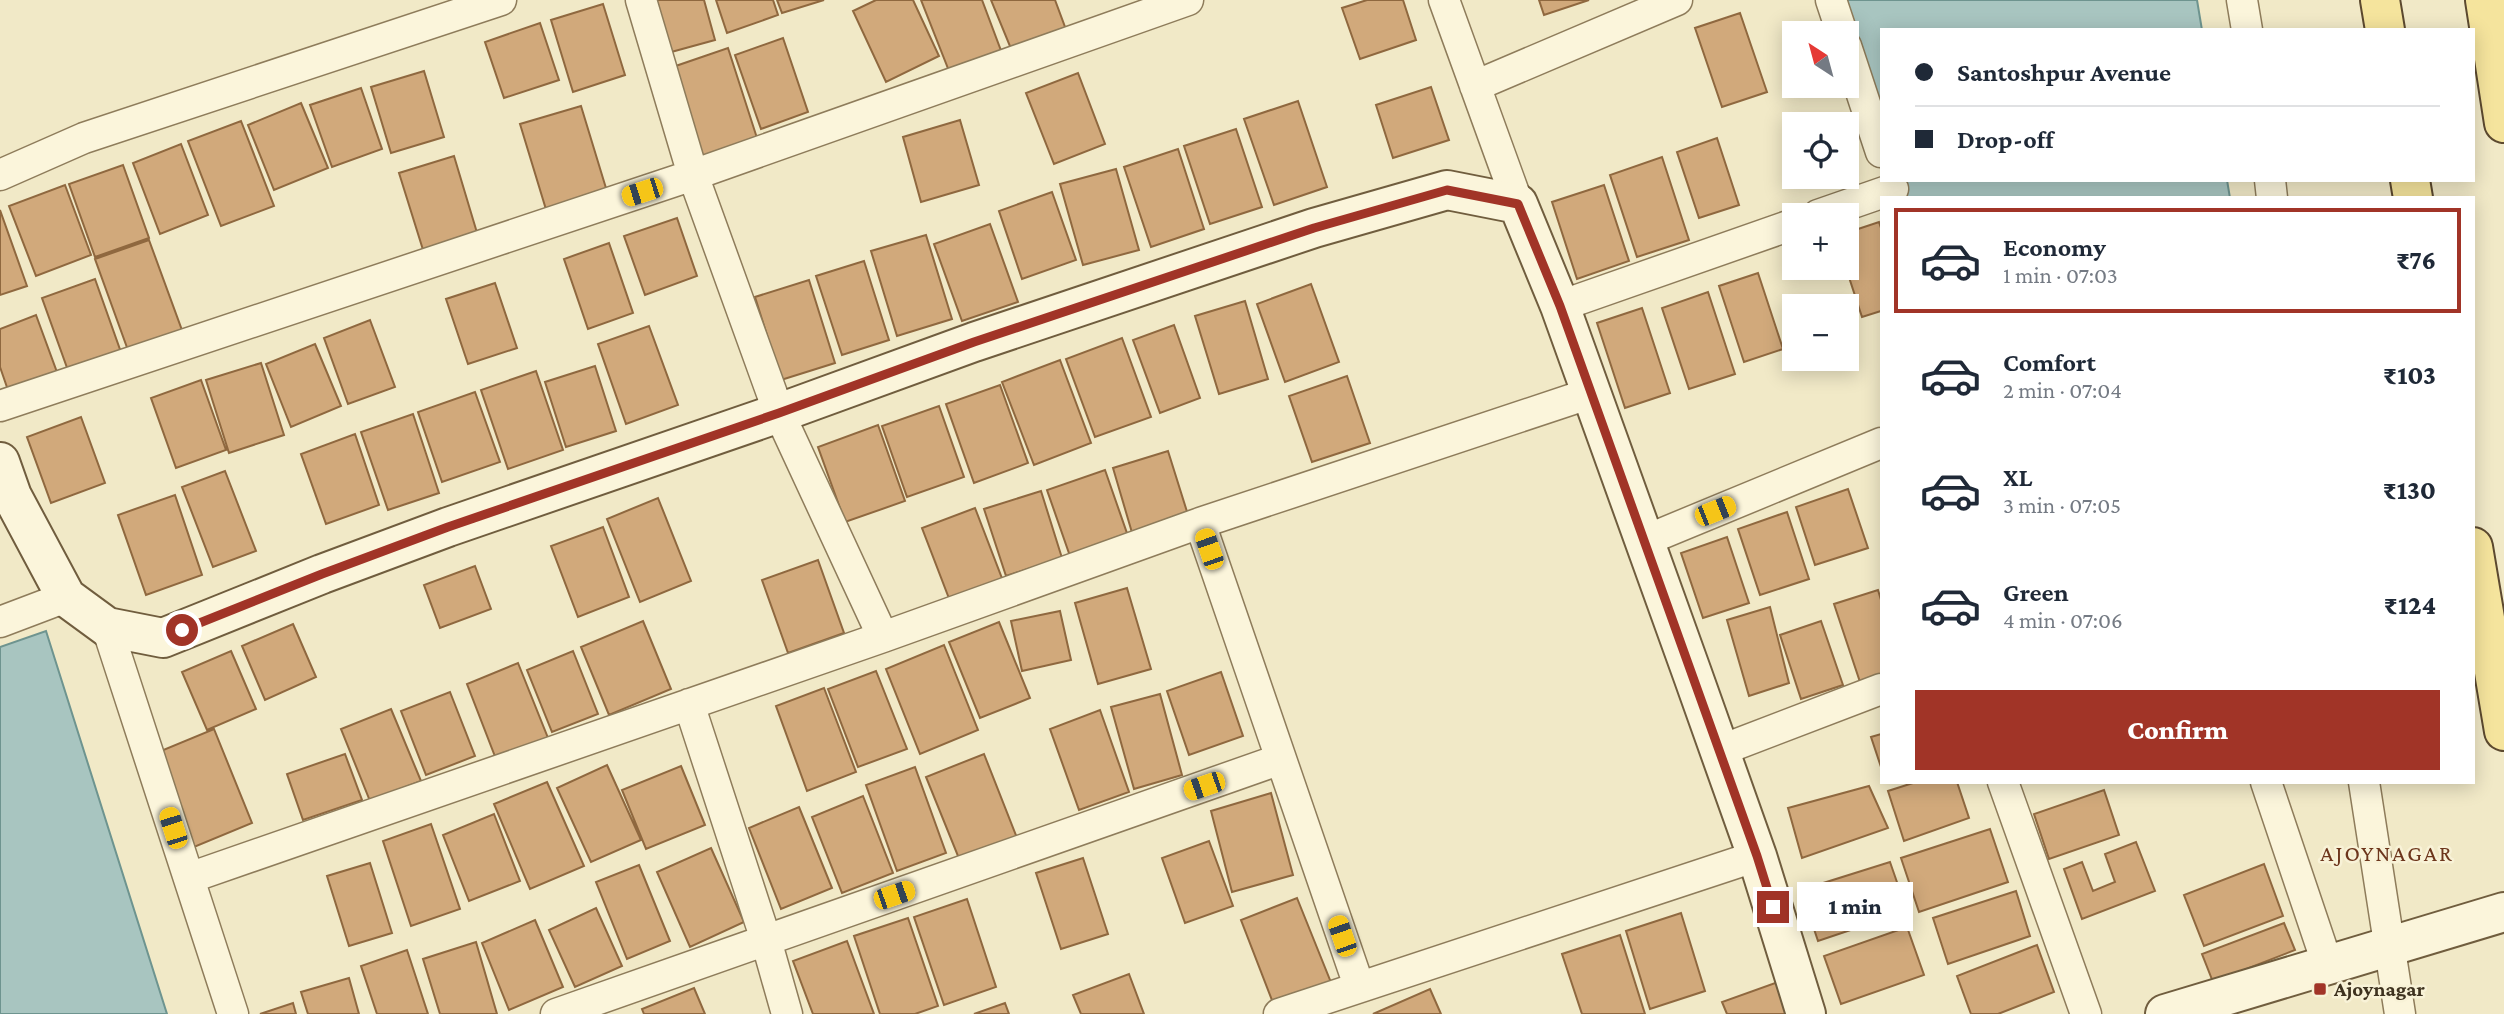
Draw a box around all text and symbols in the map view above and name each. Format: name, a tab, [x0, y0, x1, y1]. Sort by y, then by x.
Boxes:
north arrow	[1782, 21, 1858, 98]
map controls	[1782, 21, 1859, 371]
text: Santoshpur Avenue	[1957, 58, 2171, 87]
button: locate	[1782, 112, 1859, 189]
text: Drop-off	[1957, 125, 2054, 154]
car	[619, 176, 666, 208]
button: +	[1782, 203, 1859, 280]
icon: car	[1919, 229, 1982, 292]
text: Economy	[2003, 233, 2106, 262]
text: ₹76	[2396, 246, 2436, 275]
text: 1 min · 07:03	[2003, 262, 2118, 288]
button: −	[1782, 294, 1859, 371]
icon: car	[1919, 344, 1982, 407]
text: Comfort	[2003, 348, 2096, 377]
text: ₹103	[2383, 361, 2436, 390]
text: 2 min · 07:04	[2003, 377, 2122, 403]
icon: car	[1919, 459, 1982, 522]
text: XL	[2003, 463, 2032, 492]
text: ₹130	[2383, 476, 2436, 505]
text: 3 min · 07:05	[2003, 492, 2121, 518]
car	[1692, 493, 1739, 529]
car	[1193, 526, 1226, 572]
icon: car	[1919, 574, 1982, 637]
text: Green	[2003, 578, 2069, 607]
text: ₹124	[2384, 591, 2436, 620]
text: 4 min · 07:06	[2003, 607, 2123, 633]
route start	[166, 614, 198, 646]
button: Confirm	[1915, 690, 2440, 770]
car	[1181, 769, 1228, 803]
car	[157, 805, 190, 851]
district label: AJOYNAGAR	[2320, 840, 2454, 866]
car	[871, 878, 918, 912]
callout: 1 min	[1798, 883, 1913, 932]
route end	[1757, 891, 1789, 923]
text: 1 min	[1828, 893, 1882, 919]
car	[1326, 913, 1359, 959]
place label: Ajoynagar	[2333, 977, 2425, 1001]
marker: Ajoynagar	[2312, 981, 2328, 997]

